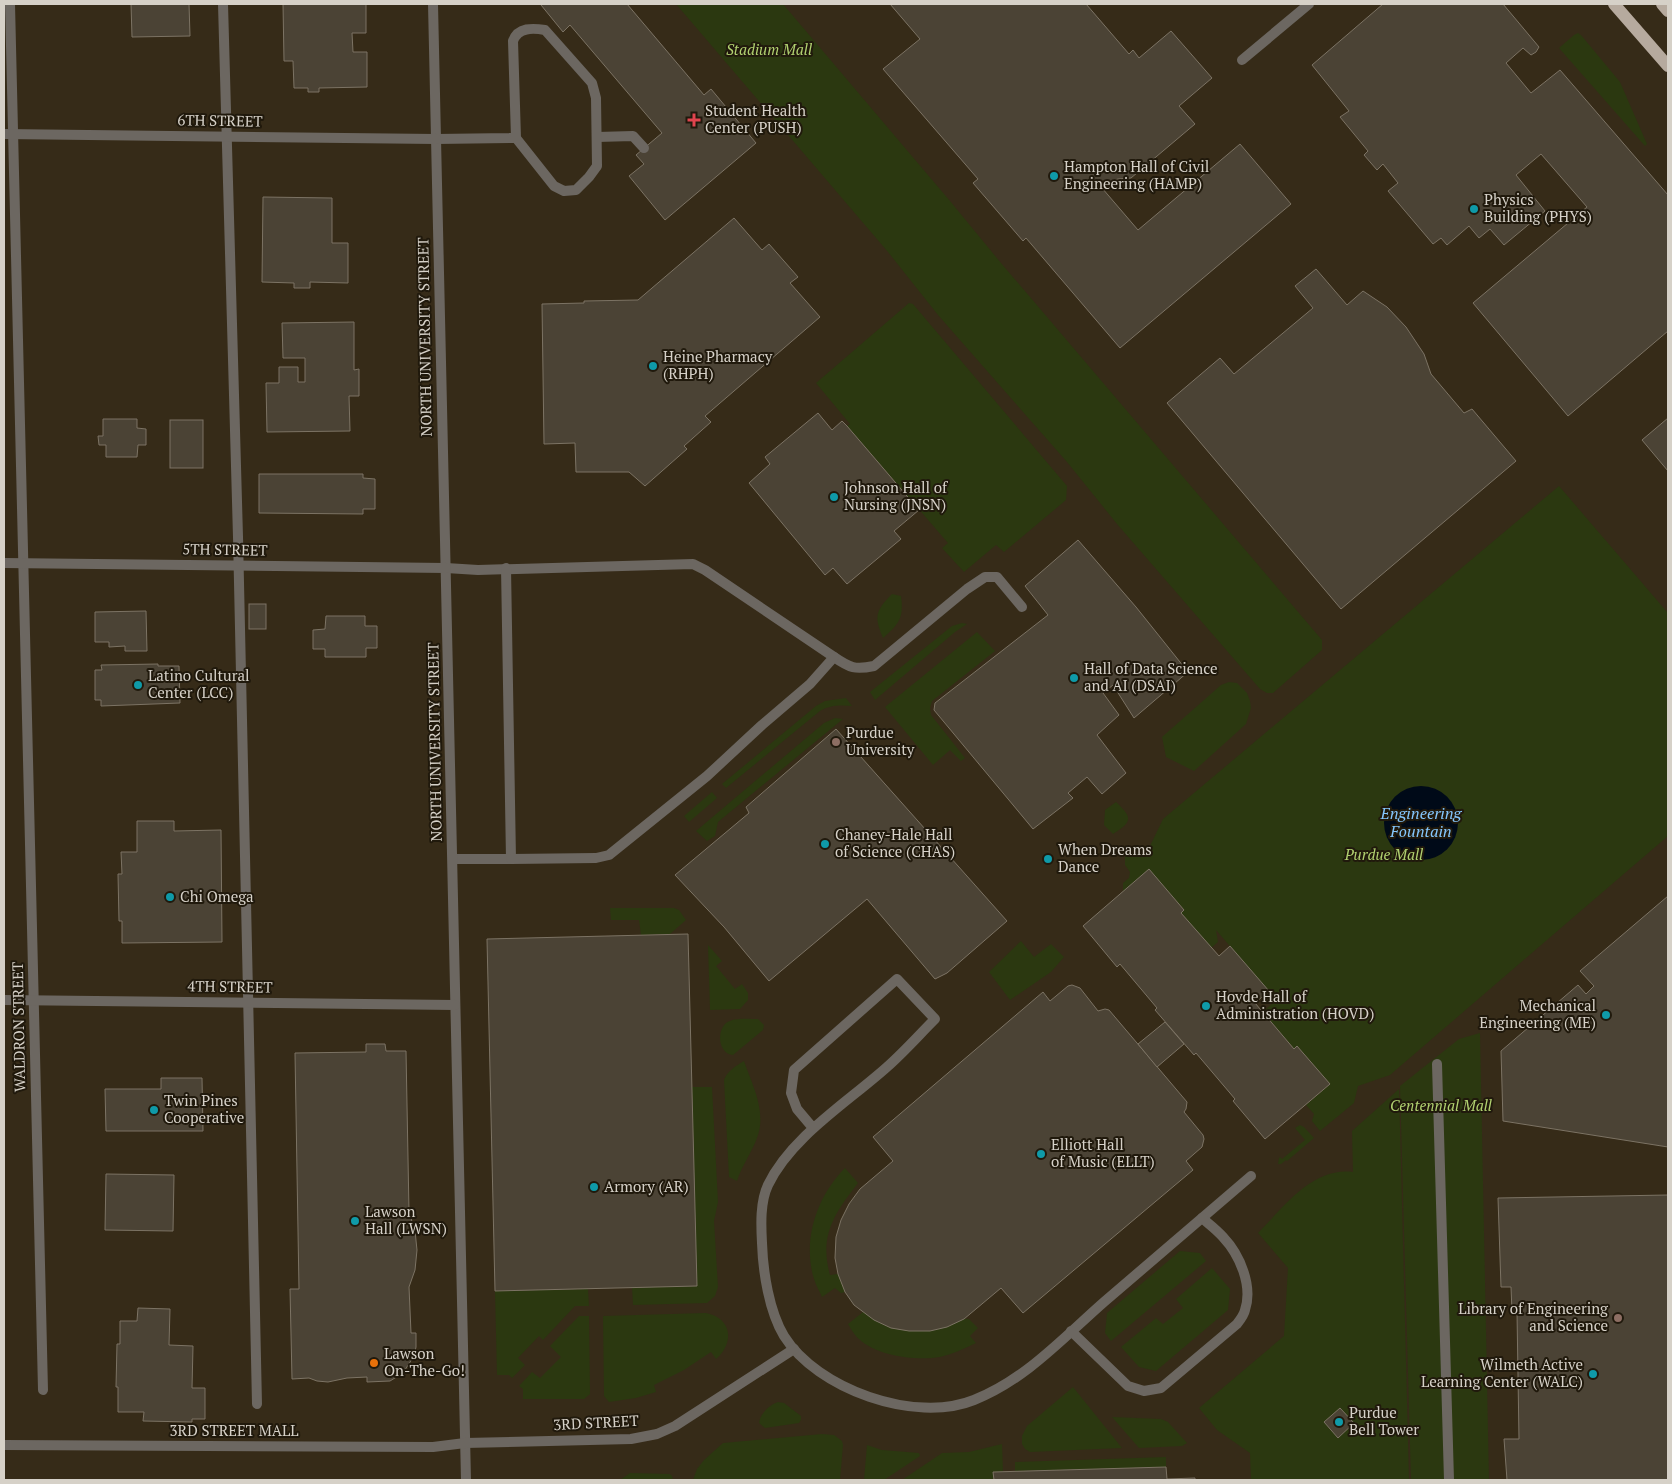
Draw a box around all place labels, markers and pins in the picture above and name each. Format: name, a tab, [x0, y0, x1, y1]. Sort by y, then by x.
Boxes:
place label: Student Health Center (PUSH)	[705, 100, 806, 137]
marker: Student Health Center (PUSH)	[687, 113, 701, 127]
place label: Hampton Hall of Civil Engineering (HAMP)	[1064, 156, 1209, 193]
marker: Hampton Hall of Civil Engineering (HAMP)	[1048, 170, 1060, 182]
place label: Physics Building (PHYS)	[1484, 189, 1592, 226]
marker: Physics Building (PHYS)	[1468, 203, 1480, 215]
place label: Heine Pharmacy (RHPH)	[663, 346, 773, 383]
marker: Heine Pharmacy (RHPH)	[647, 360, 659, 372]
place label: Johnson Hall of Nursing (JNSN)	[844, 477, 948, 514]
marker: Johnson Hall of Nursing (JNSN)	[828, 491, 840, 503]
place label: Hall of Data Science and AI (DSAI)	[1084, 658, 1218, 695]
place label: Latino Cultural Center (LCC)	[148, 665, 250, 702]
marker: Hall of Data Science and AI (DSAI)	[1068, 672, 1080, 684]
marker: Latino Cultural Center (LCC)	[132, 679, 144, 691]
place label: Purdue University	[846, 722, 915, 759]
marker: Purdue University	[830, 736, 842, 748]
place label: Chaney-Hale Hall of Science (CHAS)	[835, 824, 955, 861]
marker: Chaney-Hale Hall of Science (CHAS)	[819, 838, 831, 850]
place label: When Dreams Dance	[1058, 839, 1152, 876]
marker: When Dreams Dance	[1042, 853, 1054, 865]
place label: Chi Omega	[180, 886, 254, 906]
marker: Chi Omega	[164, 891, 176, 903]
place label: Hovde Hall of Administration (HOVD)	[1216, 986, 1374, 1023]
place label: Mechanical Engineering (ME)	[1479, 995, 1596, 1032]
marker: Hovde Hall of Administration (HOVD)	[1200, 1000, 1212, 1012]
marker: Mechanical Engineering (ME)	[1600, 1009, 1612, 1021]
place label: Twin Pines Cooperative	[164, 1090, 244, 1127]
marker: Twin Pines Cooperative	[148, 1104, 160, 1116]
place label: Elliott Hall of Music (ELLT)	[1051, 1134, 1155, 1171]
marker: Elliott Hall of Music (ELLT)	[1035, 1148, 1047, 1160]
place label: Armory (AR)	[604, 1176, 689, 1196]
marker: Armory (AR)	[588, 1181, 600, 1193]
place label: Lawson Hall (LWSN)	[365, 1201, 447, 1238]
marker: Lawson Hall (LWSN)	[349, 1215, 361, 1227]
place label: Library of Engineering and Science	[1458, 1298, 1609, 1335]
marker: Library of Engineering and Science	[1612, 1312, 1624, 1324]
place label: Lawson On-The-Go!	[384, 1343, 465, 1380]
place label: Wilmeth Active Learning Center (WALC)	[1421, 1354, 1583, 1391]
marker: Lawson On-The-Go!	[368, 1357, 380, 1369]
marker: Wilmeth Active Learning Center (WALC)	[1587, 1368, 1599, 1380]
place label: Purdue Bell Tower	[1349, 1402, 1419, 1439]
marker: Purdue Bell Tower	[1333, 1416, 1345, 1428]

